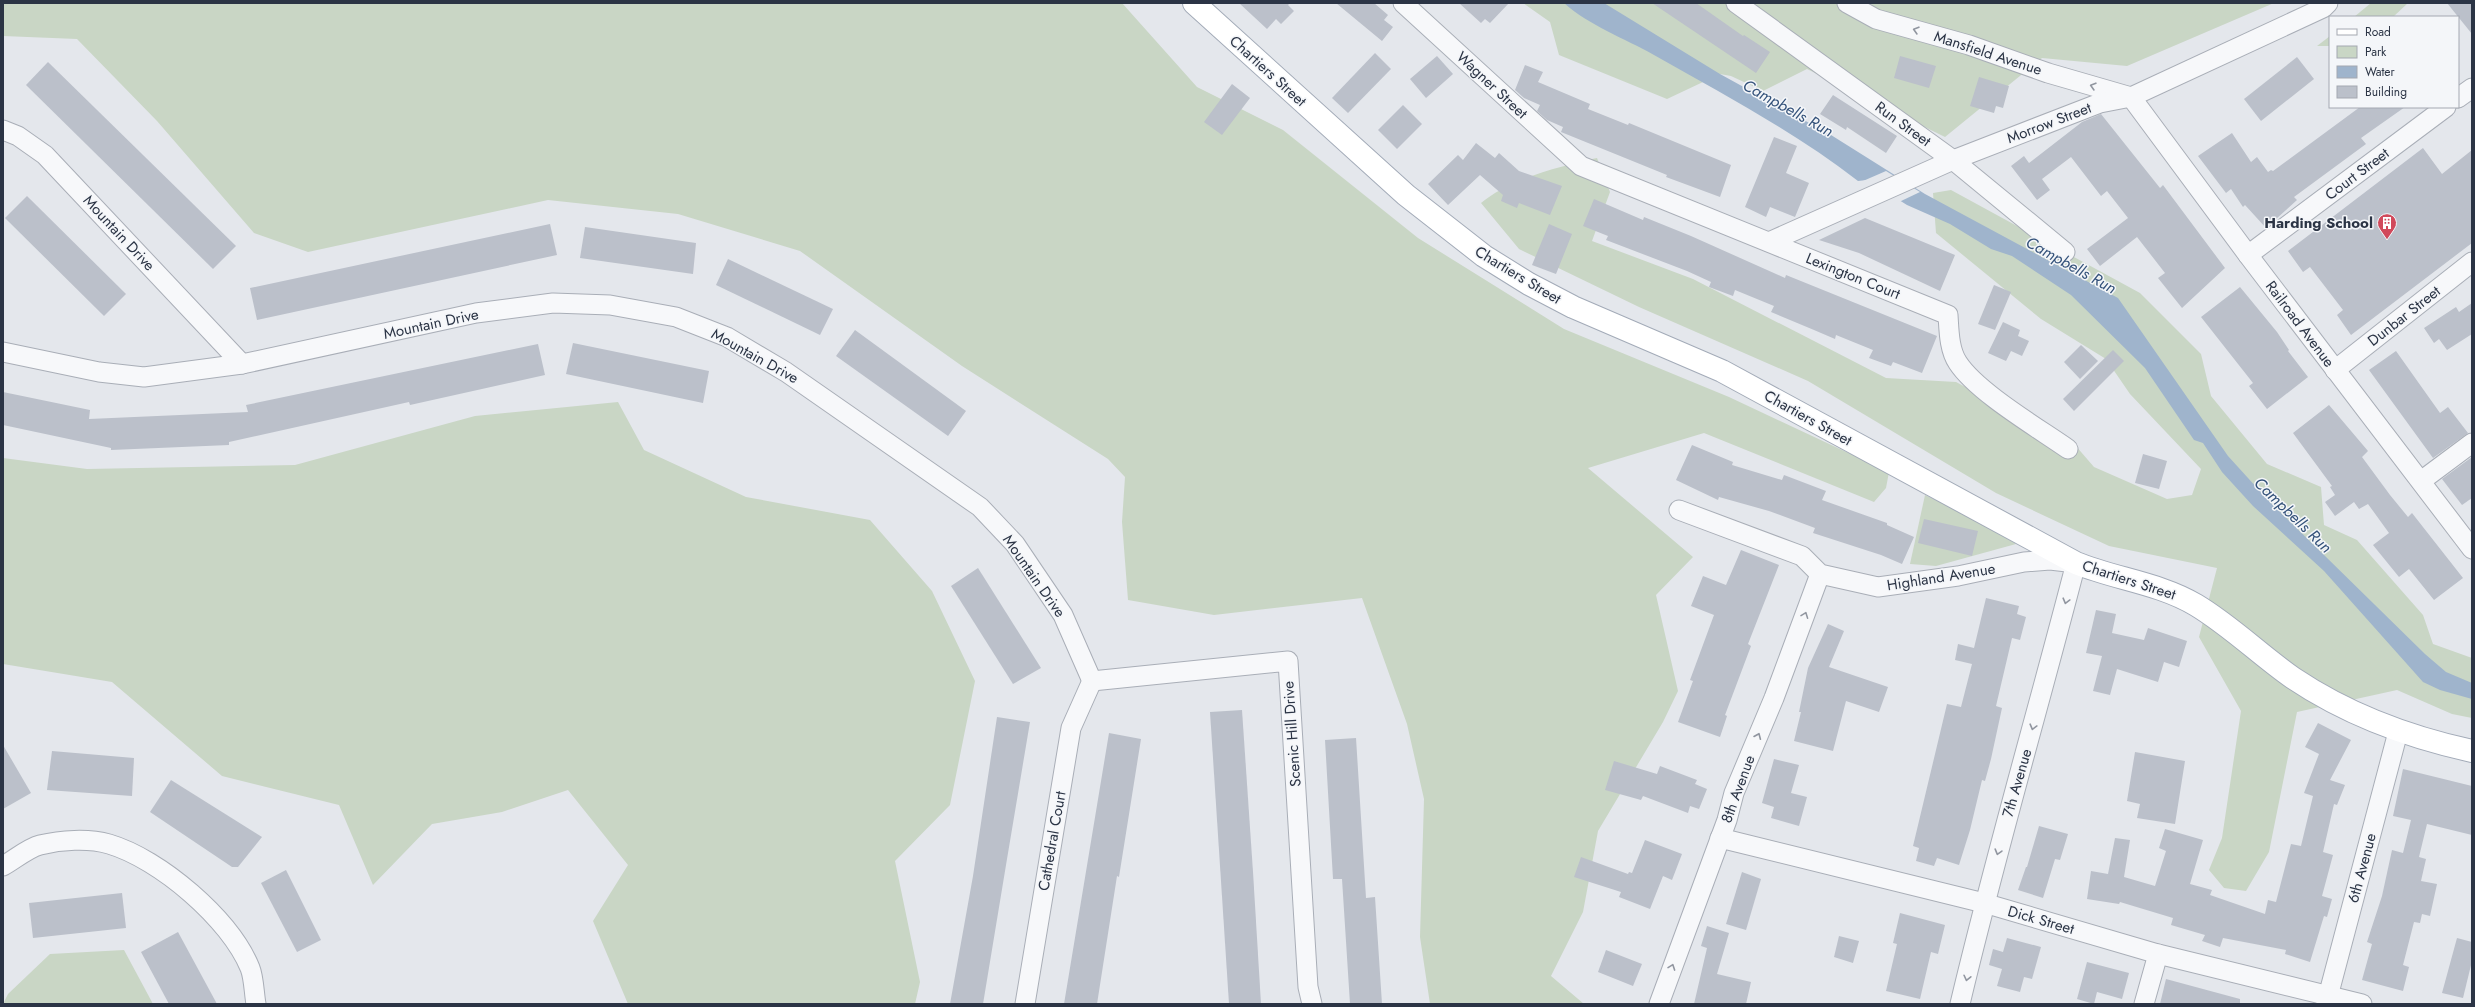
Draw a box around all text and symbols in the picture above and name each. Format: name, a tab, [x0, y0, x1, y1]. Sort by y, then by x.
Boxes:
legend	[2329, 16, 2459, 108]
text: Road	[2365, 23, 2391, 41]
street label: Mansfield Avenue	[1931, 25, 2045, 81]
one-way arrow	[1913, 26, 1920, 35]
street label: Chartiers Street	[1225, 30, 1312, 112]
text: Park	[2365, 43, 2387, 61]
street label: Wagner Street	[1452, 46, 1533, 124]
text: Water	[2365, 63, 2396, 81]
water label: Campbells Run	[1738, 74, 1838, 142]
one-way arrow	[2090, 82, 2097, 91]
text: Building	[2365, 83, 2407, 101]
street label: Run Street	[1870, 96, 1936, 152]
street label: Morrow Street	[2004, 97, 2095, 149]
street label: Court Street	[2320, 142, 2394, 205]
street label: Mountain Drive	[78, 190, 160, 276]
place label: Harding School	[2264, 212, 2373, 234]
building icon: Harding School	[2376, 212, 2398, 240]
water label: Campbells Run	[2021, 231, 2121, 299]
street label: Chartiers Street	[1471, 241, 1566, 310]
street label: Lexington Court	[1802, 247, 1904, 305]
street label: Railroad Avenue	[2260, 276, 2340, 372]
street label: Dunbar Street	[2363, 280, 2445, 351]
street label: Mountain Drive	[382, 303, 481, 345]
street label: Mountain Drive	[707, 323, 803, 389]
street label: Chartiers Street	[1760, 385, 1856, 451]
water label: Campbells Run	[2249, 472, 2337, 558]
street label: Mountain Drive	[997, 530, 1071, 622]
street label: Chartiers Street	[2079, 555, 2179, 606]
street label: Highland Avenue	[1885, 558, 1997, 596]
one-way arrow	[2062, 597, 2071, 604]
one-way arrow	[1800, 611, 1808, 618]
street label: Scenic Hill Drive	[1277, 680, 1307, 788]
one-way arrow	[2030, 723, 2038, 730]
one-way arrow	[1753, 732, 1761, 739]
street label: 7th Avenue	[1997, 746, 2037, 820]
street label: 8th Avenue	[1716, 752, 1761, 826]
street label: Cathedral Court	[1032, 789, 1072, 892]
street label: 6th Avenue	[2342, 830, 2382, 905]
one-way arrow	[1994, 848, 2003, 855]
street label: Dick Street	[2005, 900, 2077, 940]
one-way arrow	[1668, 964, 1676, 971]
one-way arrow	[1963, 975, 1971, 981]

